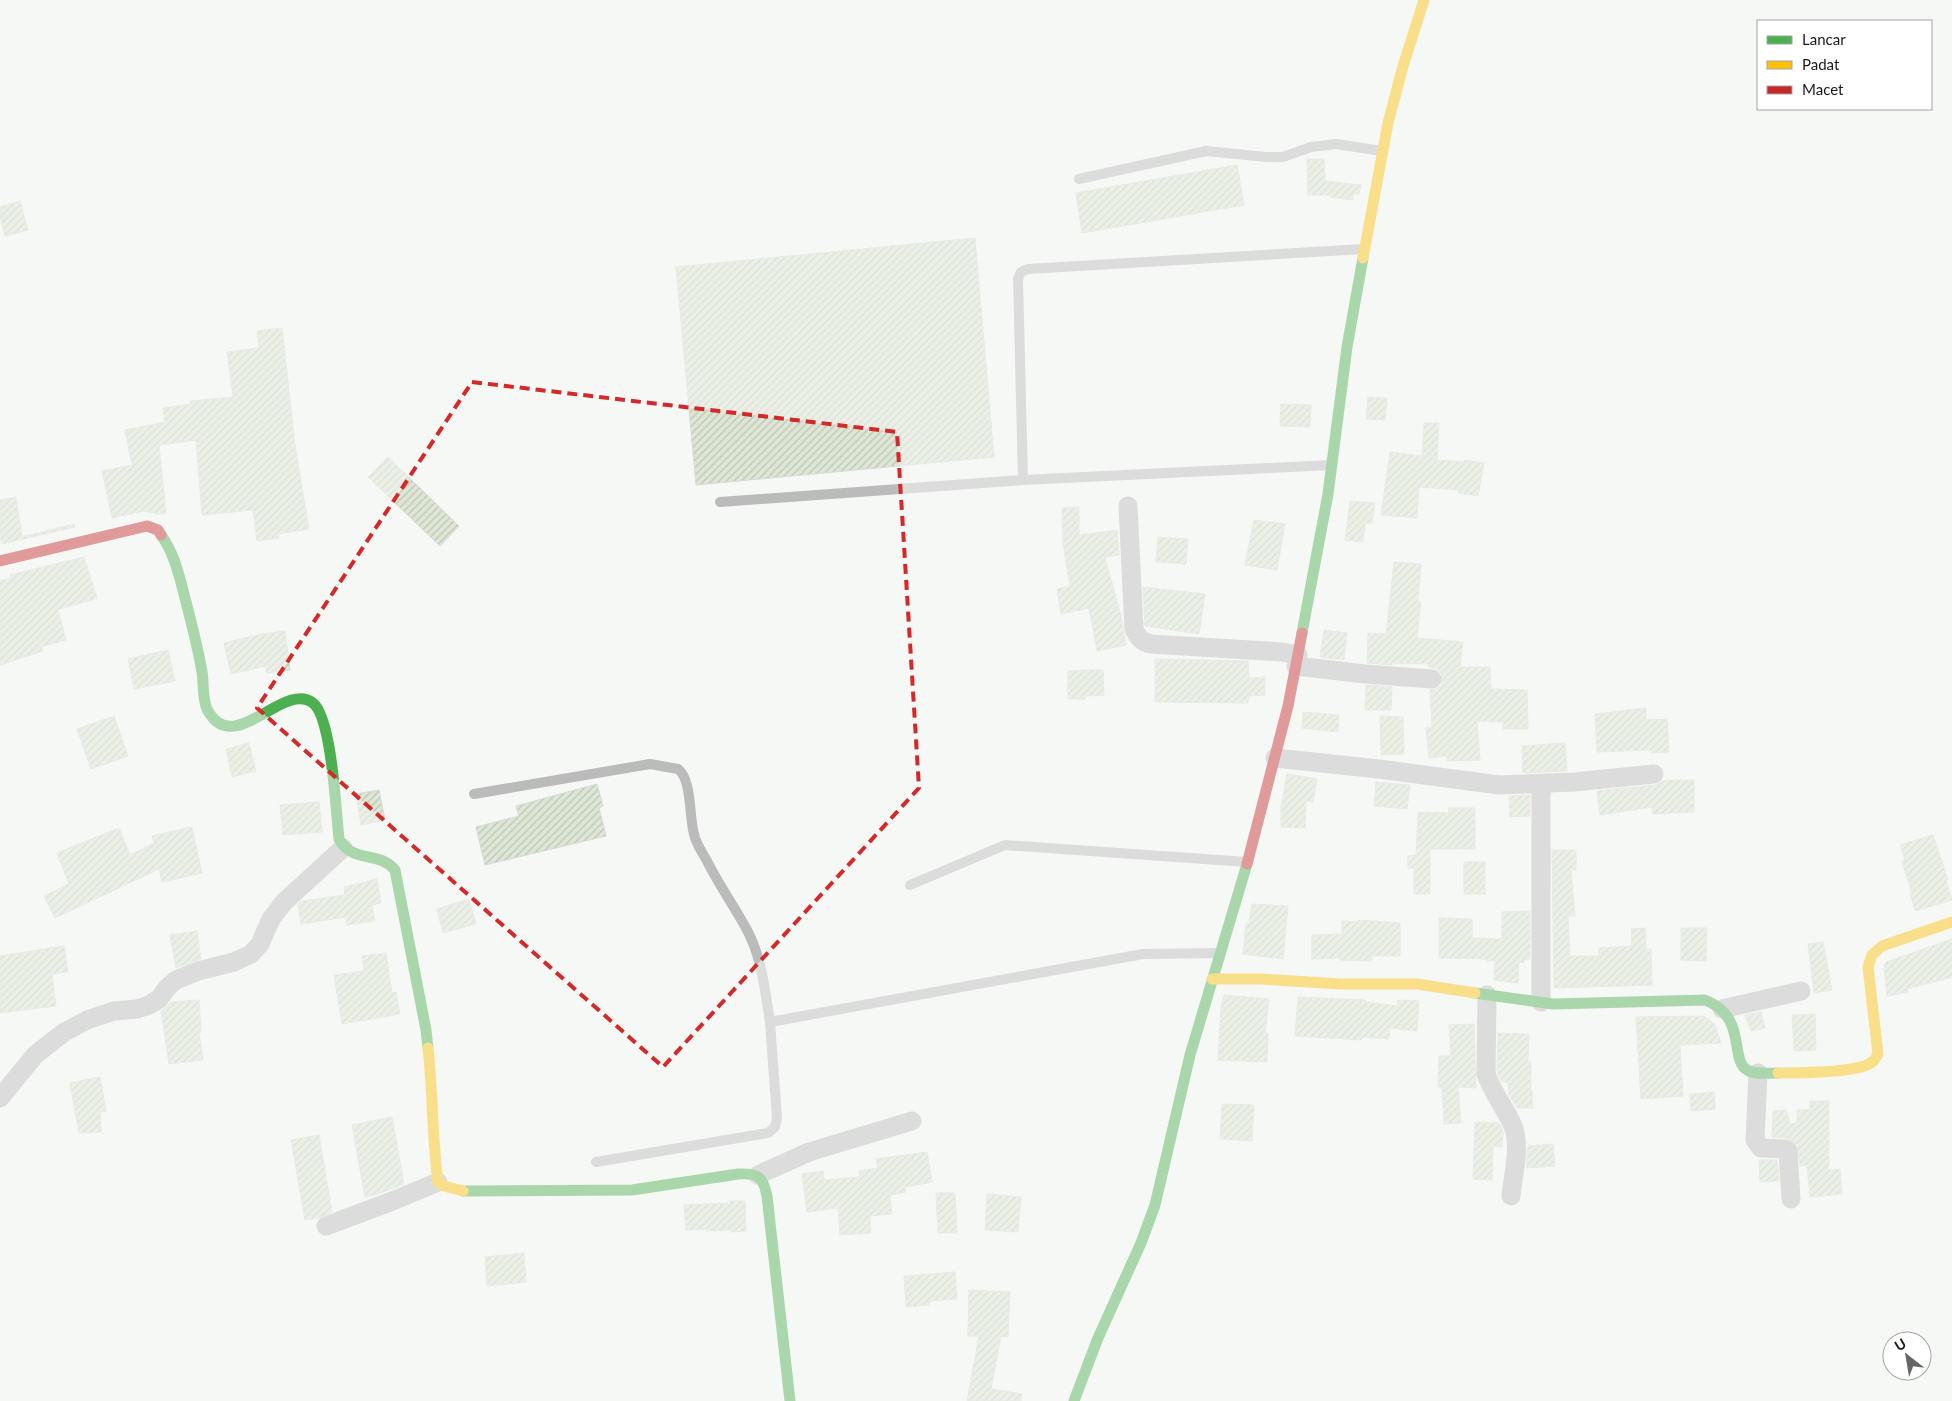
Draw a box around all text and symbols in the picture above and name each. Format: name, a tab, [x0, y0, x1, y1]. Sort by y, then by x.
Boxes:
legend	[1757, 20, 1932, 110]
text: Lancar	[1802, 30, 1846, 48]
text: Padat	[1802, 55, 1840, 73]
text: Macet	[1802, 80, 1844, 98]
north arrow	[1882, 1331, 1932, 1381]
text: U	[1891, 1334, 1909, 1354]

